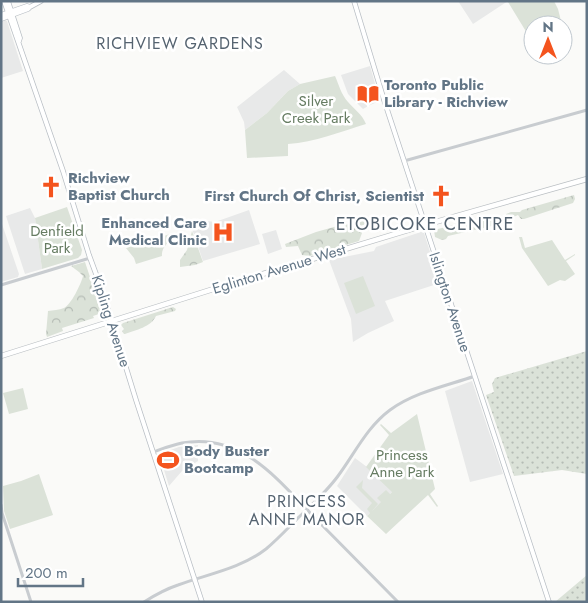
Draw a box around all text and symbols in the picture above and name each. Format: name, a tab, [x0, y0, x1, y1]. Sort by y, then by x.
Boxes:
north arrow	[523, 15, 573, 65]
text: N	[542, 17, 554, 37]
district label: RICHVIEW GARDENS	[96, 32, 264, 55]
place label: Toronto Public Library - Richview	[384, 74, 508, 113]
library icon: Toronto Public Library - Richview	[355, 81, 381, 107]
park label: Silver Creek Park	[282, 90, 351, 129]
place label: Richview Baptist Church	[68, 167, 170, 206]
church icon: Richview Baptist Church	[38, 174, 64, 200]
church icon: First Church Of Christ, Scientist	[428, 183, 454, 209]
place label: First Church Of Christ, Scientist	[204, 185, 424, 207]
district label: ETOBICOKE CENTRE	[336, 211, 514, 237]
place label: Enhanced Care Medical Clinic	[101, 212, 207, 251]
hospital icon: Enhanced Care Medical Clinic	[210, 219, 236, 245]
park label: Denfield Park	[30, 220, 84, 259]
street label: Eglinton Avenue West	[210, 238, 349, 300]
street label: Islington Avenue	[423, 249, 477, 355]
street label: Kipling Avenue	[86, 272, 136, 370]
place label: Body Buster Bootcamp	[184, 440, 270, 479]
park label: Princess Anne Park	[370, 444, 435, 483]
sports icon: Body Buster Bootcamp	[155, 447, 181, 473]
district label: PRINCESS ANNE MANOR	[249, 490, 365, 531]
scale bar	[18, 556, 82, 588]
text: 200 m	[25, 562, 68, 584]

